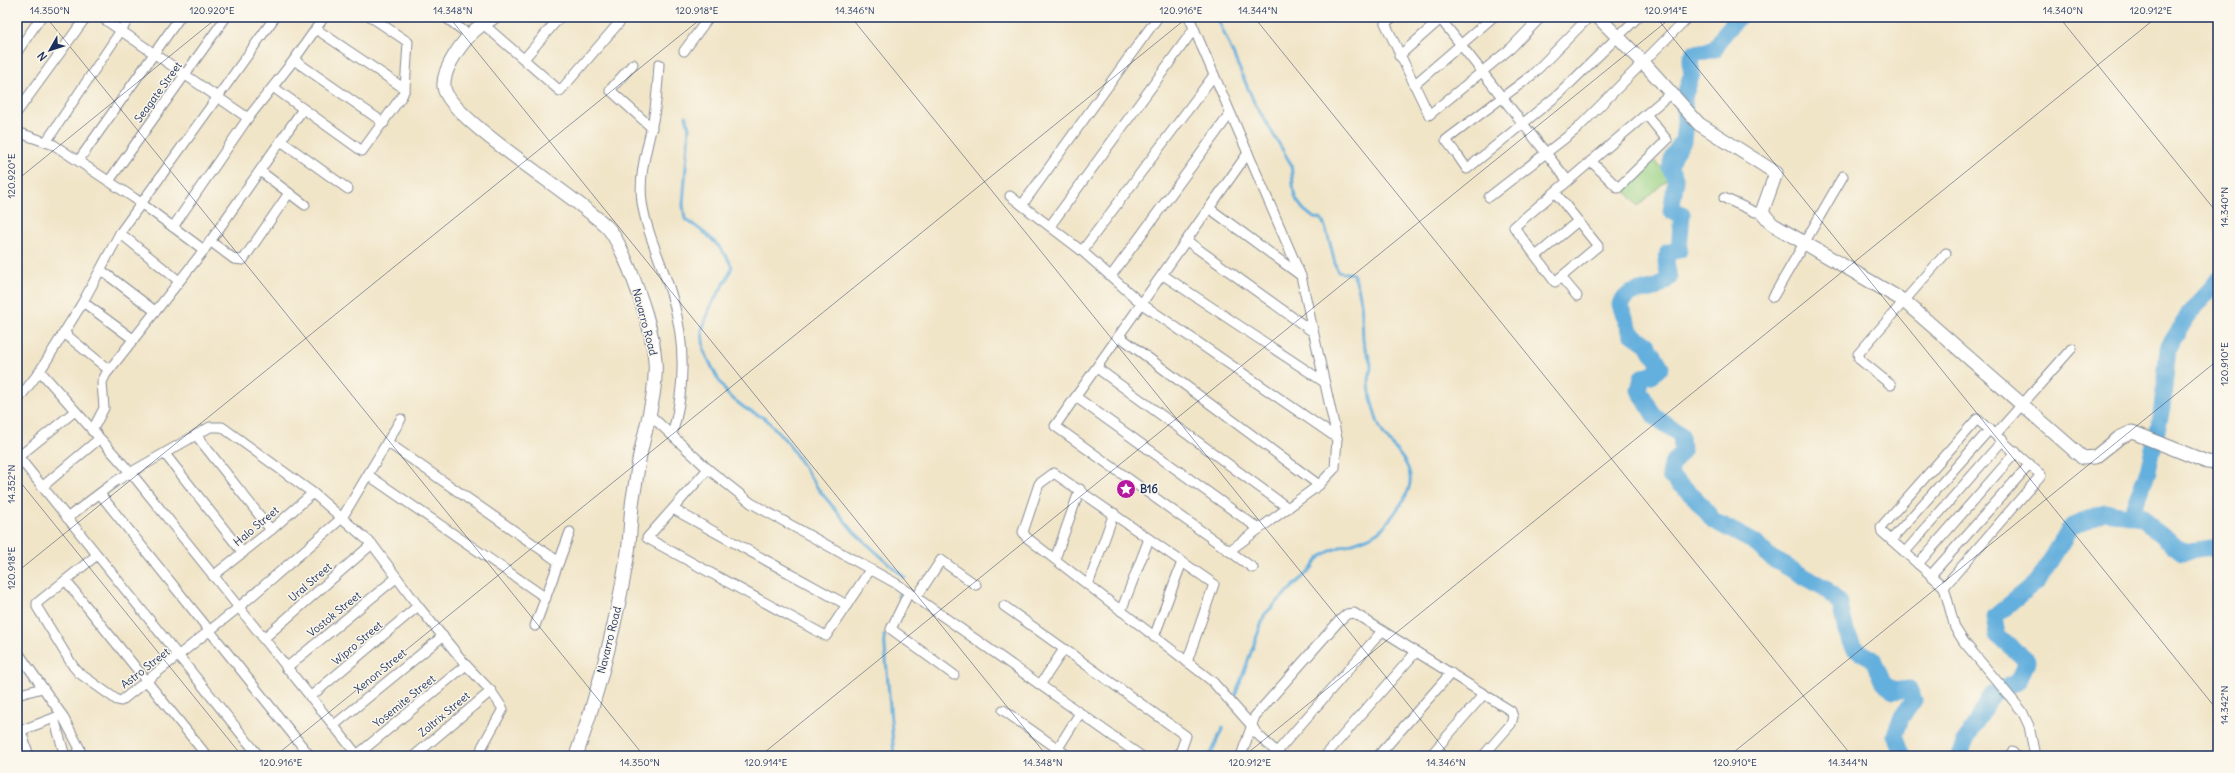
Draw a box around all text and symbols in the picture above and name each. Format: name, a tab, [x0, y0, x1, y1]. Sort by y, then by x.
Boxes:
text: 14.350°N	[30, 4, 70, 17]
text: 120.920°E	[189, 4, 235, 17]
text: 14.348°N	[433, 4, 473, 17]
text: 120.918°E	[676, 4, 719, 17]
text: 14.346°N	[835, 4, 875, 17]
text: 120.916°E	[1160, 4, 1203, 17]
text: 14.344°N	[1238, 4, 1278, 17]
text: 120.914°E	[1645, 4, 1688, 17]
text: 14.340°N	[2043, 4, 2083, 17]
text: 120.912°E	[2130, 4, 2172, 17]
north arrow	[30, 30, 70, 70]
text: N	[34, 49, 50, 64]
street label: Seagate Street	[131, 58, 185, 125]
text: 120.920°E	[5, 153, 18, 199]
text: 14.340°N	[2218, 187, 2231, 227]
street label: Navarro Road	[629, 287, 661, 358]
text: 120.910°E	[2218, 342, 2231, 386]
text: 14.352°N	[5, 465, 18, 503]
place icon: B16	[1115, 478, 1137, 500]
place label: B16	[1140, 482, 1158, 496]
street label: Halo Street	[231, 503, 282, 549]
text: 120.918°E	[5, 546, 18, 589]
street label: Ural Street	[286, 559, 335, 605]
street label: Vostok Street	[304, 588, 364, 640]
street label: Navarro Road	[594, 604, 624, 675]
street label: Wipro Street	[329, 618, 385, 668]
street label: Astro Street	[118, 644, 173, 691]
street label: Xenon Street	[351, 645, 409, 696]
street label: Yosemite Street	[370, 671, 438, 730]
text: 14.342°N	[2218, 685, 2231, 725]
street label: Zoltrix Street	[415, 688, 473, 740]
text: 120.916°E	[260, 756, 303, 769]
text: 14.350°N	[620, 756, 660, 769]
text: 120.914°E	[745, 756, 788, 769]
text: 14.348°N	[1023, 756, 1063, 769]
text: 120.912°E	[1229, 756, 1271, 769]
text: 14.346°N	[1426, 756, 1466, 769]
text: 120.910°E	[1713, 756, 1757, 769]
text: 14.344°N	[1828, 756, 1868, 769]

